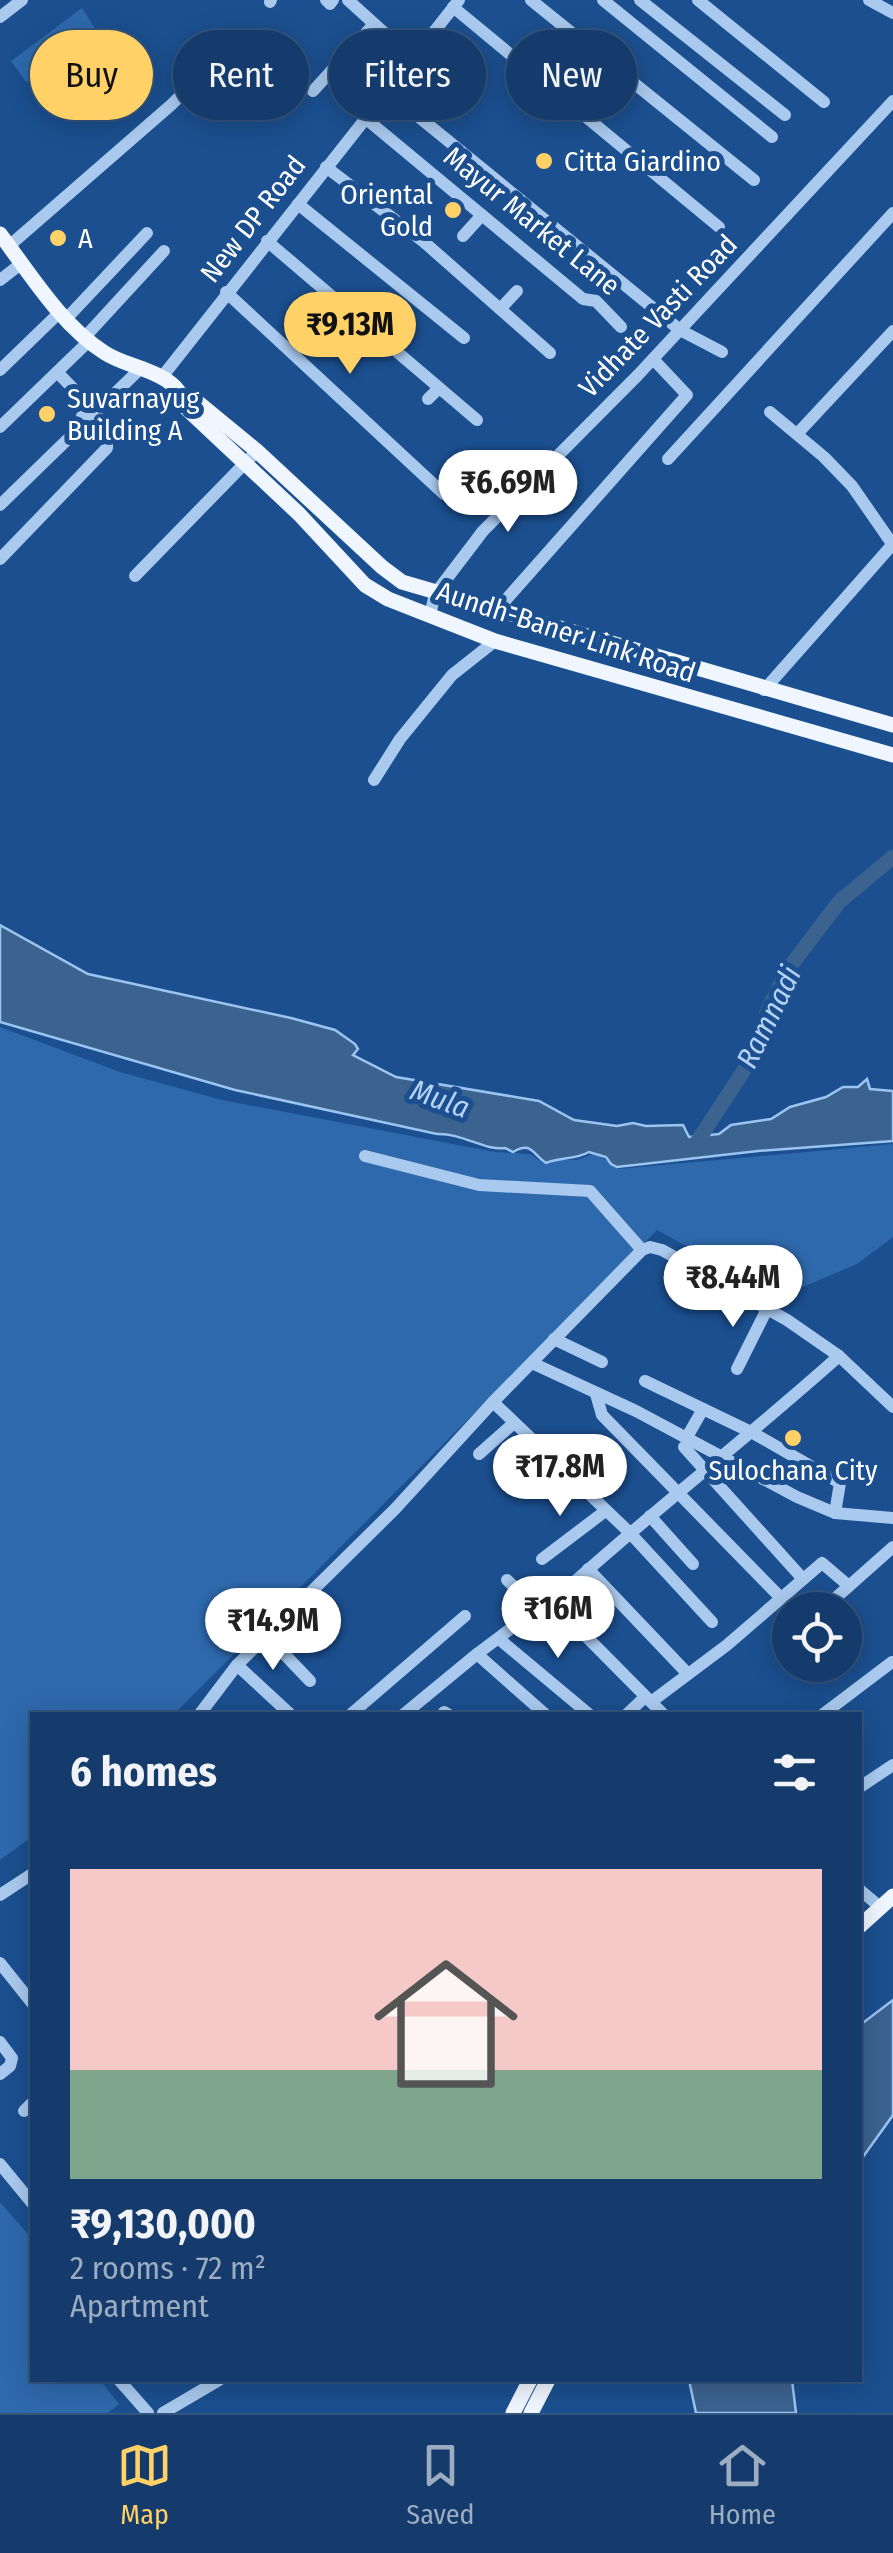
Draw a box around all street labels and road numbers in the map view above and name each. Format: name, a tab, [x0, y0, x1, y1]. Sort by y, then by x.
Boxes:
street label: Mayur Market Lane	[437, 140, 627, 302]
street label: New DP Road	[193, 149, 313, 289]
street label: Vidhate Vasti Road	[572, 228, 744, 404]
street label: Aundh-Baner Link Road	[432, 575, 700, 689]

